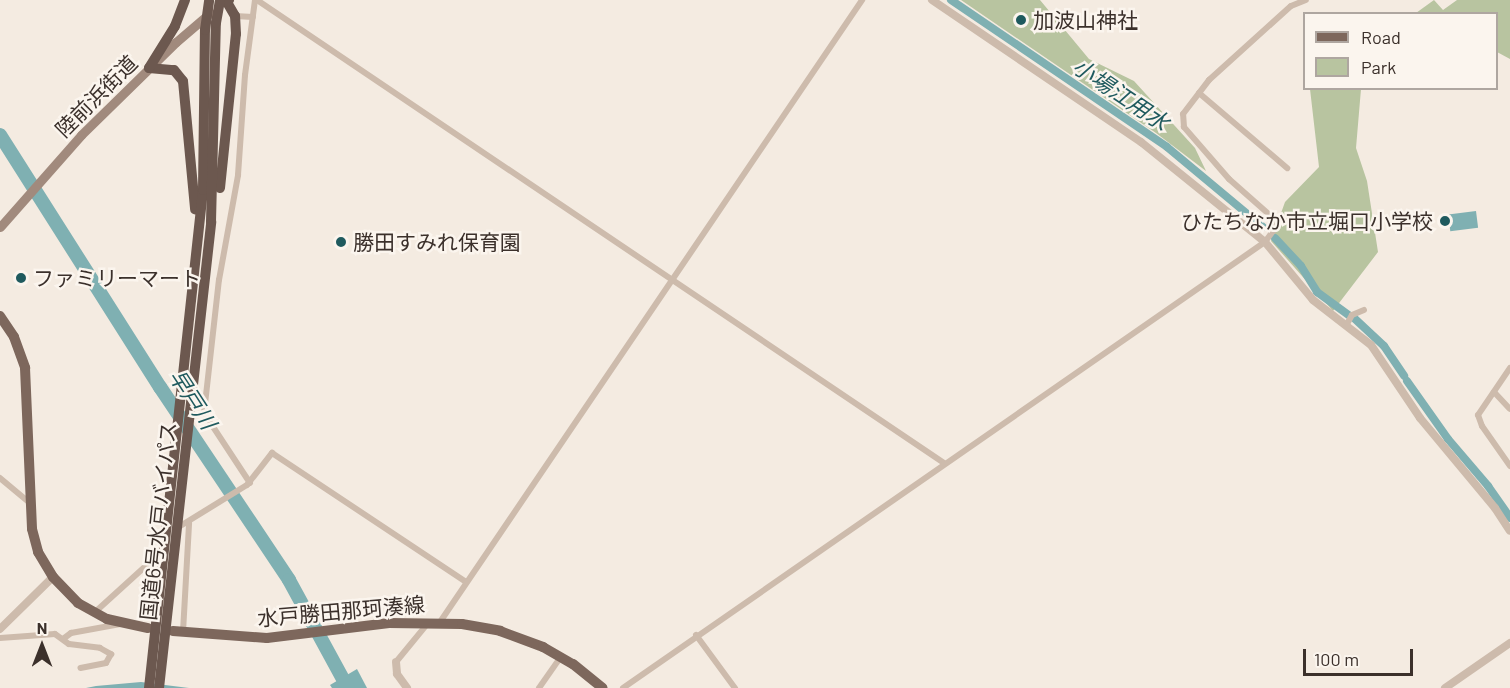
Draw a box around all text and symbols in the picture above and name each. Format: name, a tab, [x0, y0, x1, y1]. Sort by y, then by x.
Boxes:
place label: 加波山神社	[1033, 7, 1138, 33]
legend	[1303, 12, 1498, 90]
marker: 加波山神社	[1014, 13, 1028, 27]
text: Road	[1361, 26, 1401, 48]
street label: 陸前浜街道	[50, 50, 142, 142]
water label: 小場江用水	[1068, 52, 1174, 136]
text: Park	[1361, 56, 1396, 78]
place label: ひたちなか市立堀口小学校	[1181, 208, 1433, 234]
marker: ひたちなか市立堀口小学校	[1438, 214, 1452, 228]
place label: 勝田すみれ保育園	[353, 229, 521, 255]
marker: 勝田すみれ保育園	[334, 235, 348, 249]
place label: ファミリーマート	[33, 265, 201, 291]
marker: ファミリーマート	[14, 271, 28, 285]
water label: 早戸川	[164, 364, 222, 434]
street label: 国道6号水戸バイパス	[135, 420, 181, 622]
street label: 水戸勝田那珂湊線	[256, 591, 426, 631]
north arrow	[12, 616, 72, 676]
text: N	[37, 618, 47, 637]
scale bar	[1306, 637, 1416, 675]
text: 100 m	[1314, 648, 1359, 670]

